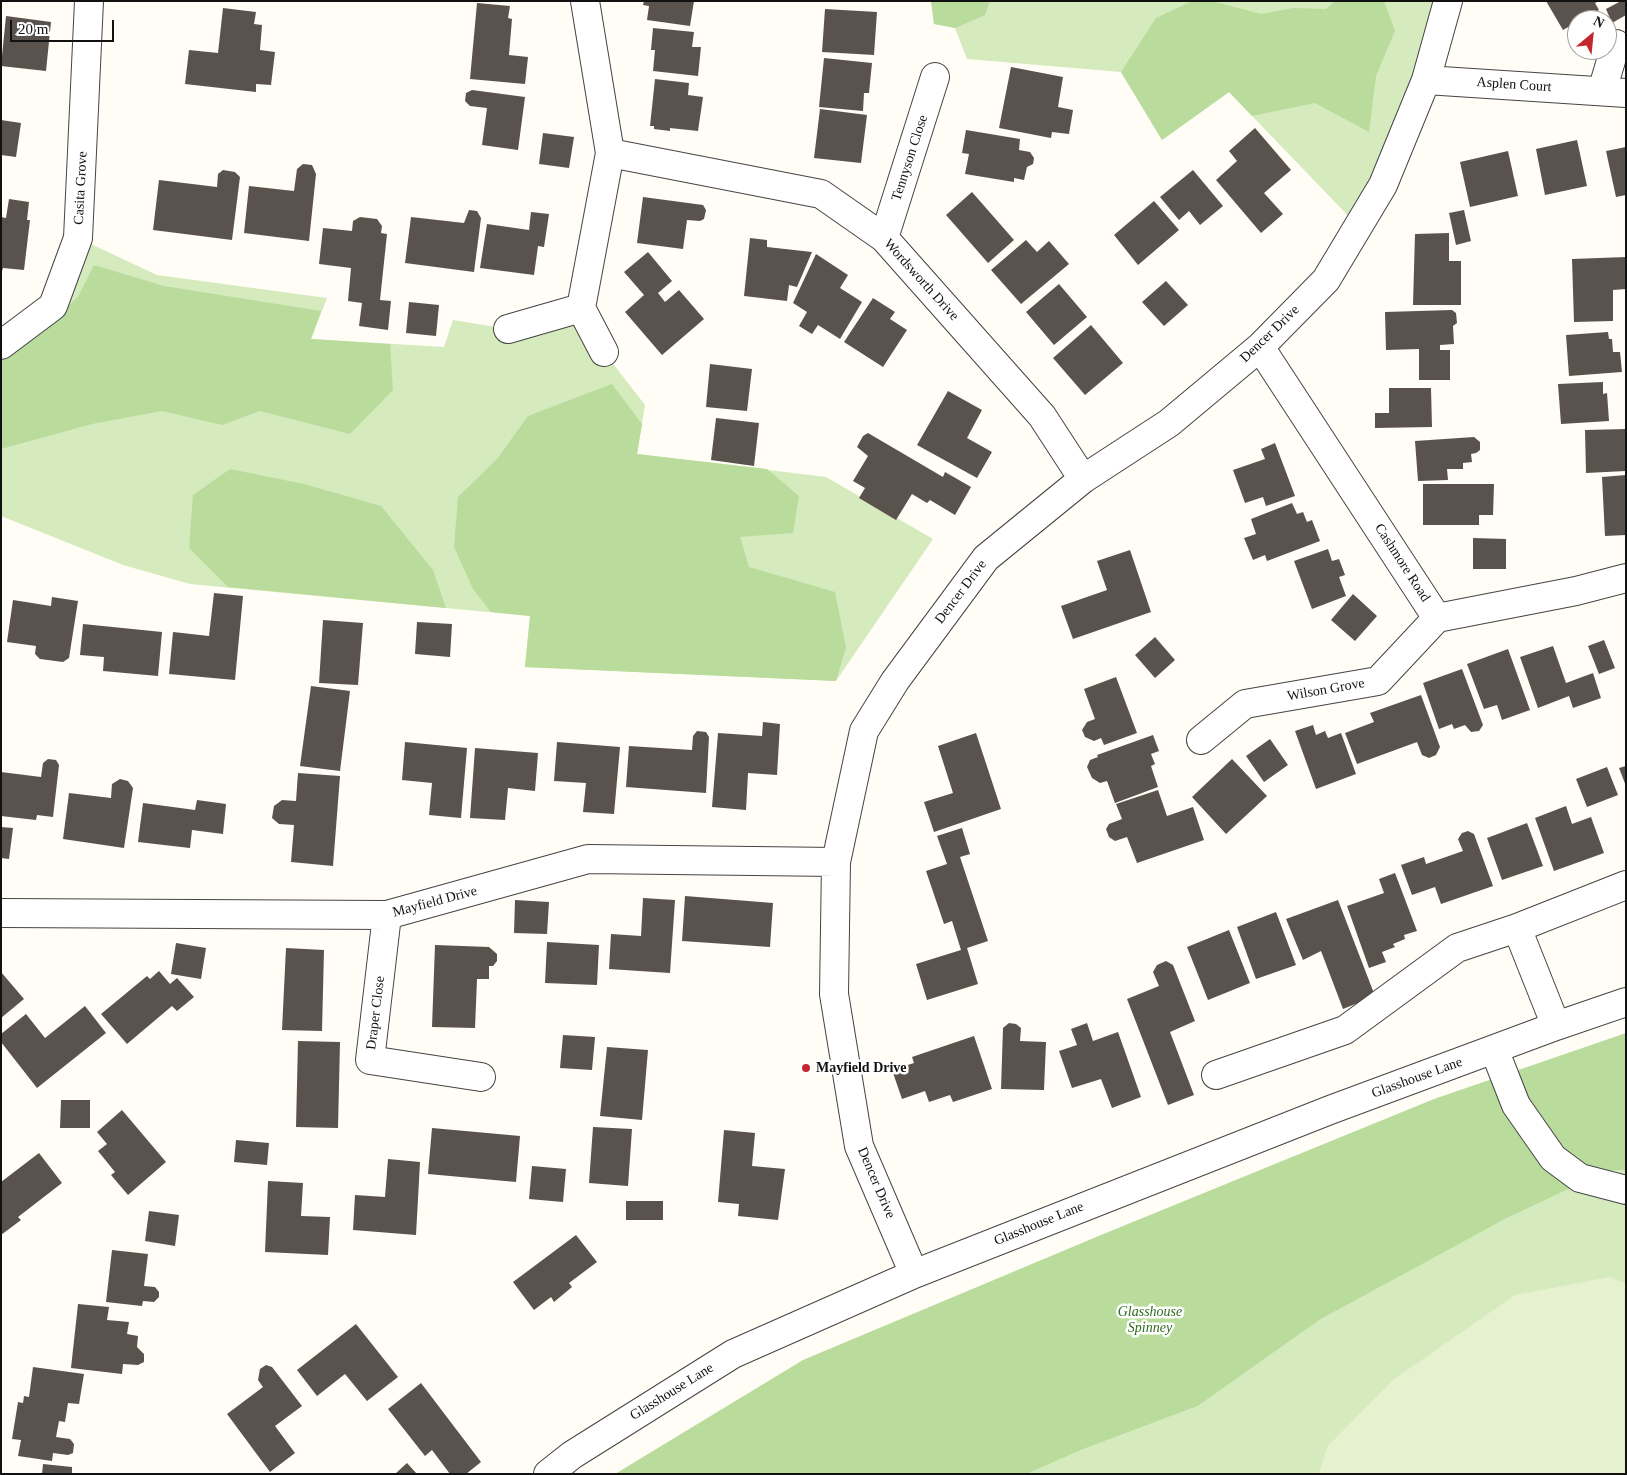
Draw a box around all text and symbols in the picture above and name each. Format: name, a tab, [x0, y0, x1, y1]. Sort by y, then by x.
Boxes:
scale bar	[12, 10, 116, 42]
north arrow	[1567, 10, 1617, 60]
text: N	[1591, 13, 1607, 31]
text: 20 m	[18, 21, 48, 37]
street label: Asplen Court	[1476, 74, 1552, 96]
street label: Tennyson Close	[888, 113, 932, 203]
street label: Casita Grove	[71, 151, 91, 225]
street label: Wordsworth Drive	[880, 236, 962, 324]
street label: Dencer Drive	[1237, 302, 1303, 366]
street label: Cashmore Road	[1370, 521, 1434, 605]
street label: Dencer Drive	[931, 557, 991, 627]
street label: Wilson Grove	[1286, 675, 1366, 705]
street label: Mayfield Drive	[391, 883, 479, 921]
street label: Draper Close	[363, 975, 389, 1051]
street label: Glasshouse Lane	[1369, 1054, 1465, 1102]
place label: Mayfield Drive	[816, 1060, 907, 1076]
marker: Mayfield Drive	[800, 1062, 812, 1074]
street label: Dencer Drive	[853, 1145, 899, 1221]
street label: Glasshouse Lane	[992, 1198, 1086, 1250]
park label: Glasshouse Spinney	[1118, 1304, 1182, 1336]
street label: Glasshouse Lane	[627, 1360, 717, 1424]

